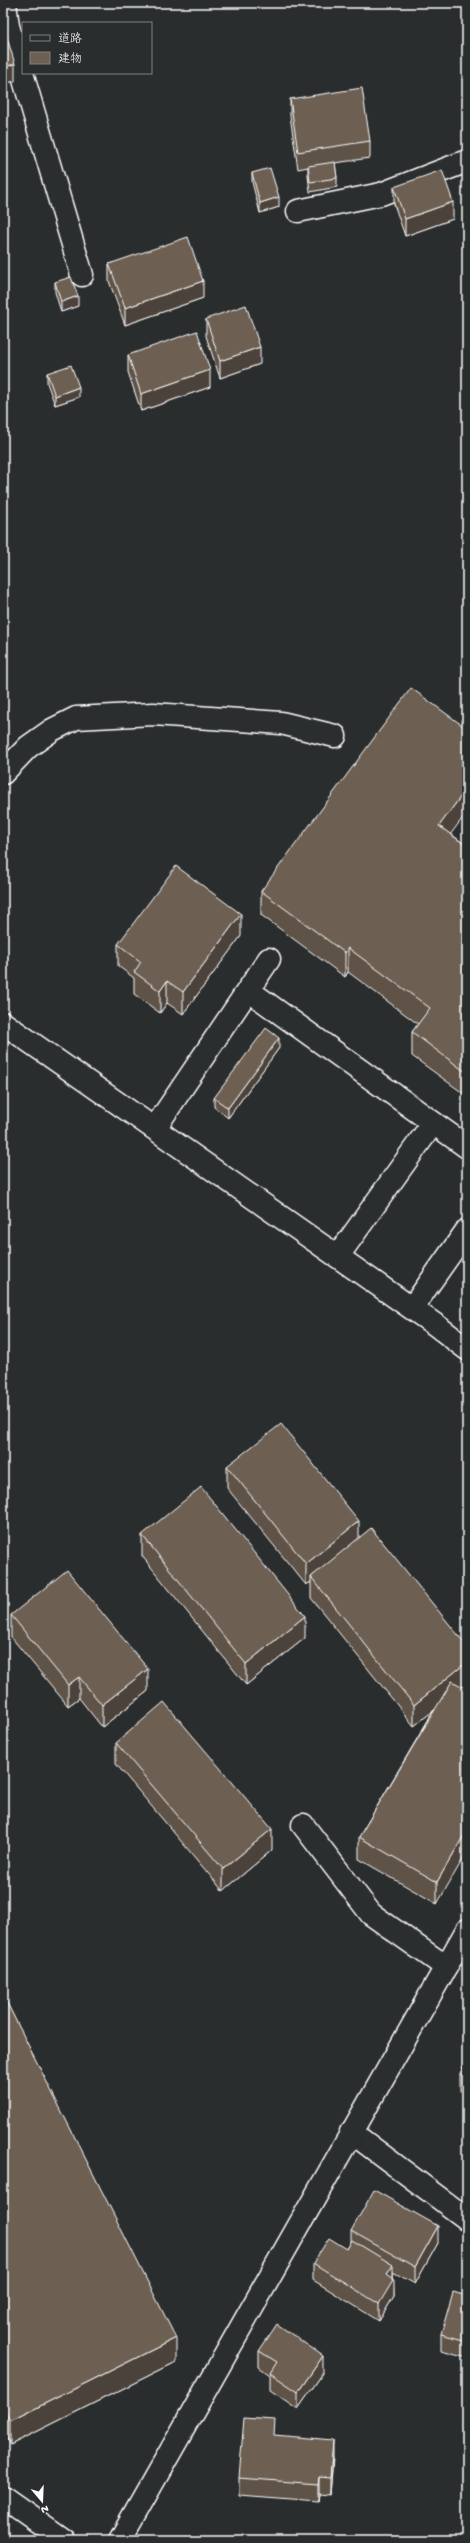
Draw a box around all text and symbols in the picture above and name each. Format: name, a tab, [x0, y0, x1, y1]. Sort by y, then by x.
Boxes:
legend	[22, 22, 152, 74]
text: 道路	[58, 32, 82, 47]
text: 建物	[58, 52, 82, 67]
north arrow	[22, 2481, 62, 2521]
text: N	[39, 2502, 50, 2515]

